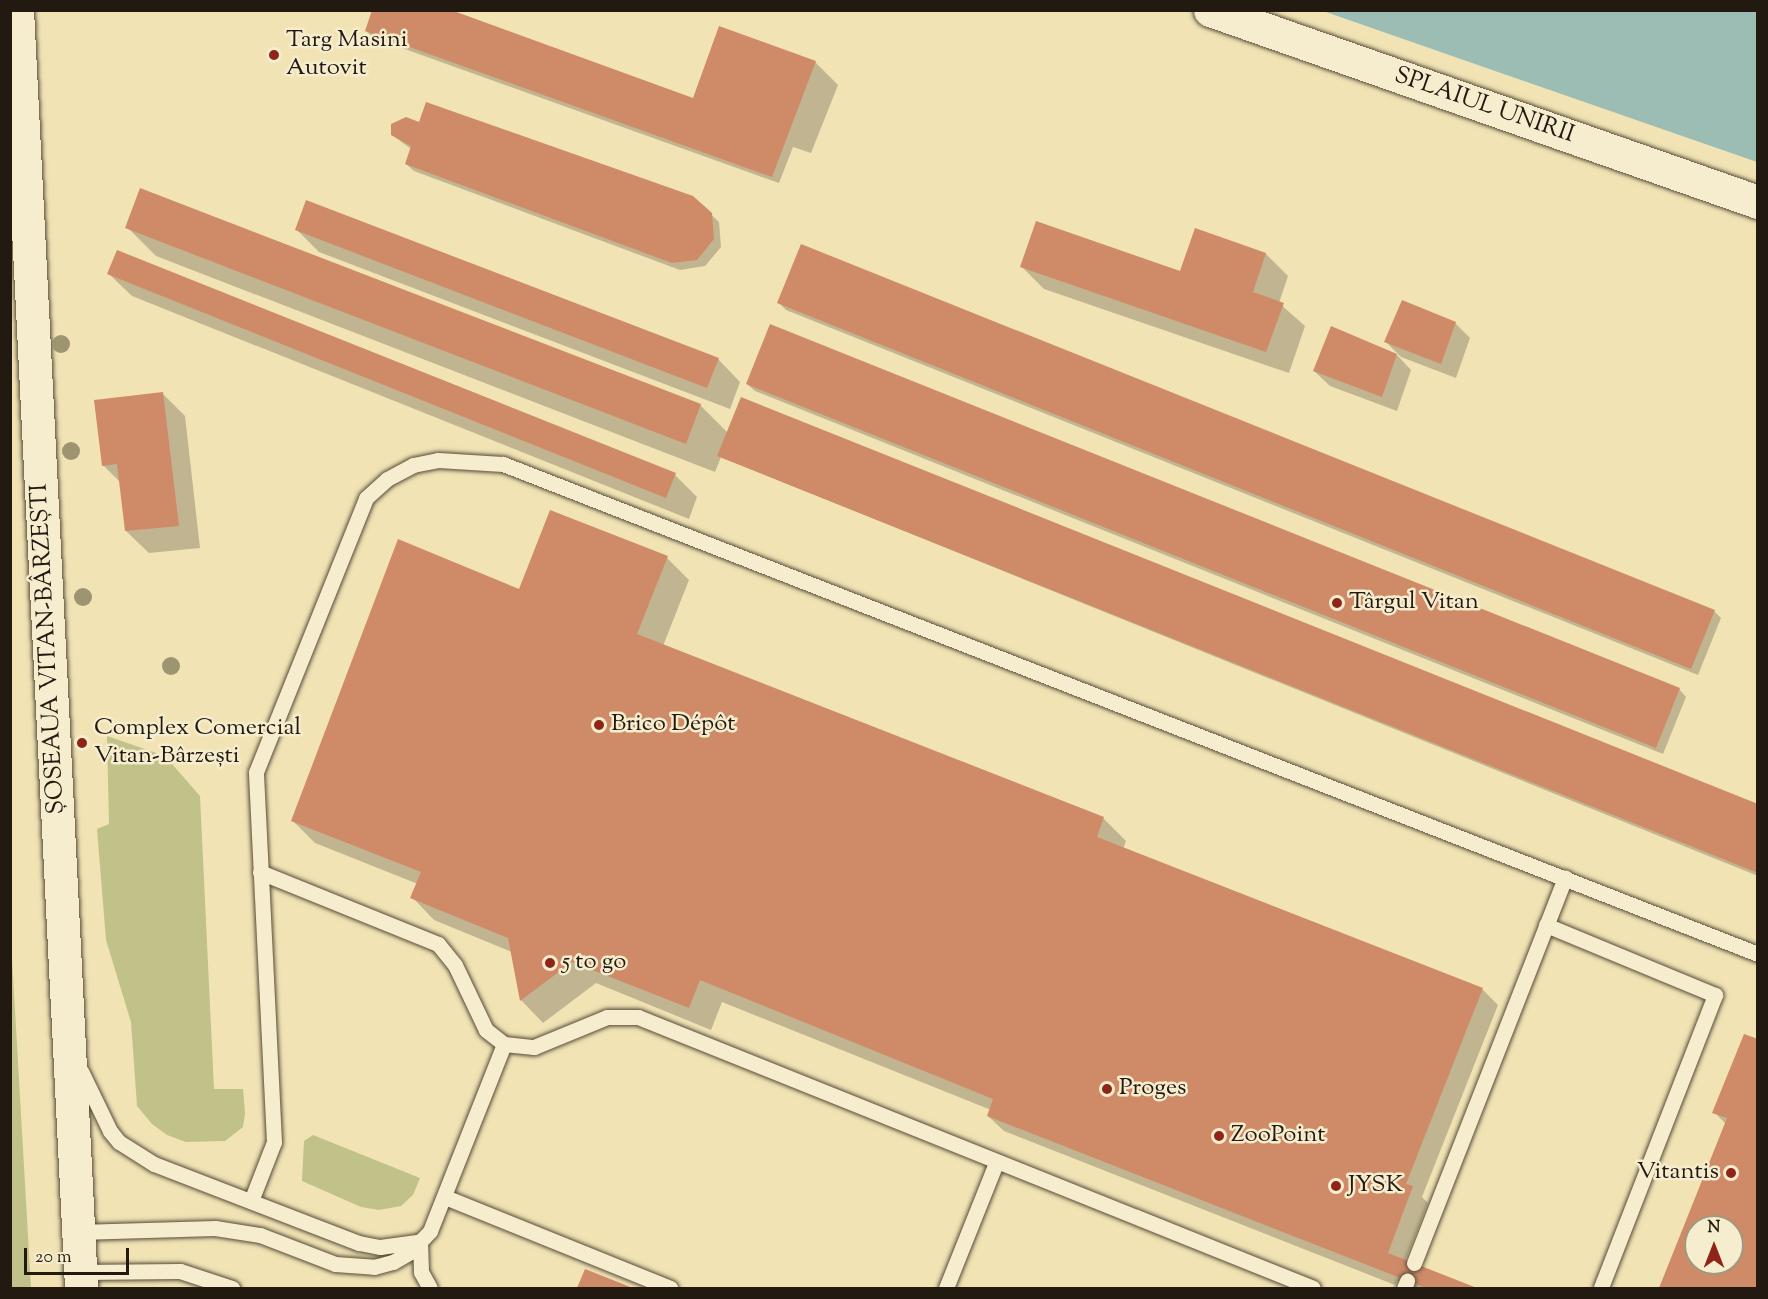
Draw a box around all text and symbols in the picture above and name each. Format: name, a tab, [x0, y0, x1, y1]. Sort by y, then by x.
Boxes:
place label: Targ Masini Autovit	[286, 27, 408, 83]
marker: Targ Masini Autovit	[267, 48, 281, 62]
street label: SPLAIUL UNIRII	[1390, 62, 1578, 150]
street label: ȘOSEAUA VITAN-BÂRZEȘTI	[26, 483, 72, 815]
place label: Târgul Vitan	[1349, 589, 1479, 617]
marker: Târgul Vitan	[1330, 596, 1344, 610]
place label: Brico Dépôt	[611, 711, 735, 739]
place label: Complex Comercial Vitan-Bârzești	[94, 715, 301, 771]
marker: Brico Dépôt	[592, 718, 606, 732]
marker: Complex Comercial Vitan-Bârzești	[75, 736, 89, 750]
place label: 5 to go	[562, 949, 626, 977]
marker: 5 to go	[543, 956, 557, 970]
place label: Proges	[1119, 1075, 1187, 1103]
marker: Proges	[1100, 1082, 1114, 1096]
place label: ZooPoint	[1231, 1122, 1325, 1150]
marker: ZooPoint	[1212, 1129, 1226, 1143]
place label: Vitantis	[1637, 1159, 1719, 1187]
marker: Vitantis	[1724, 1166, 1738, 1180]
place label: JYSK	[1348, 1172, 1403, 1200]
marker: JYSK	[1329, 1179, 1343, 1193]
north arrow	[1684, 1215, 1744, 1275]
text: N	[1708, 1217, 1720, 1240]
scale bar	[27, 1236, 132, 1274]
text: 20 m	[35, 1245, 72, 1271]

